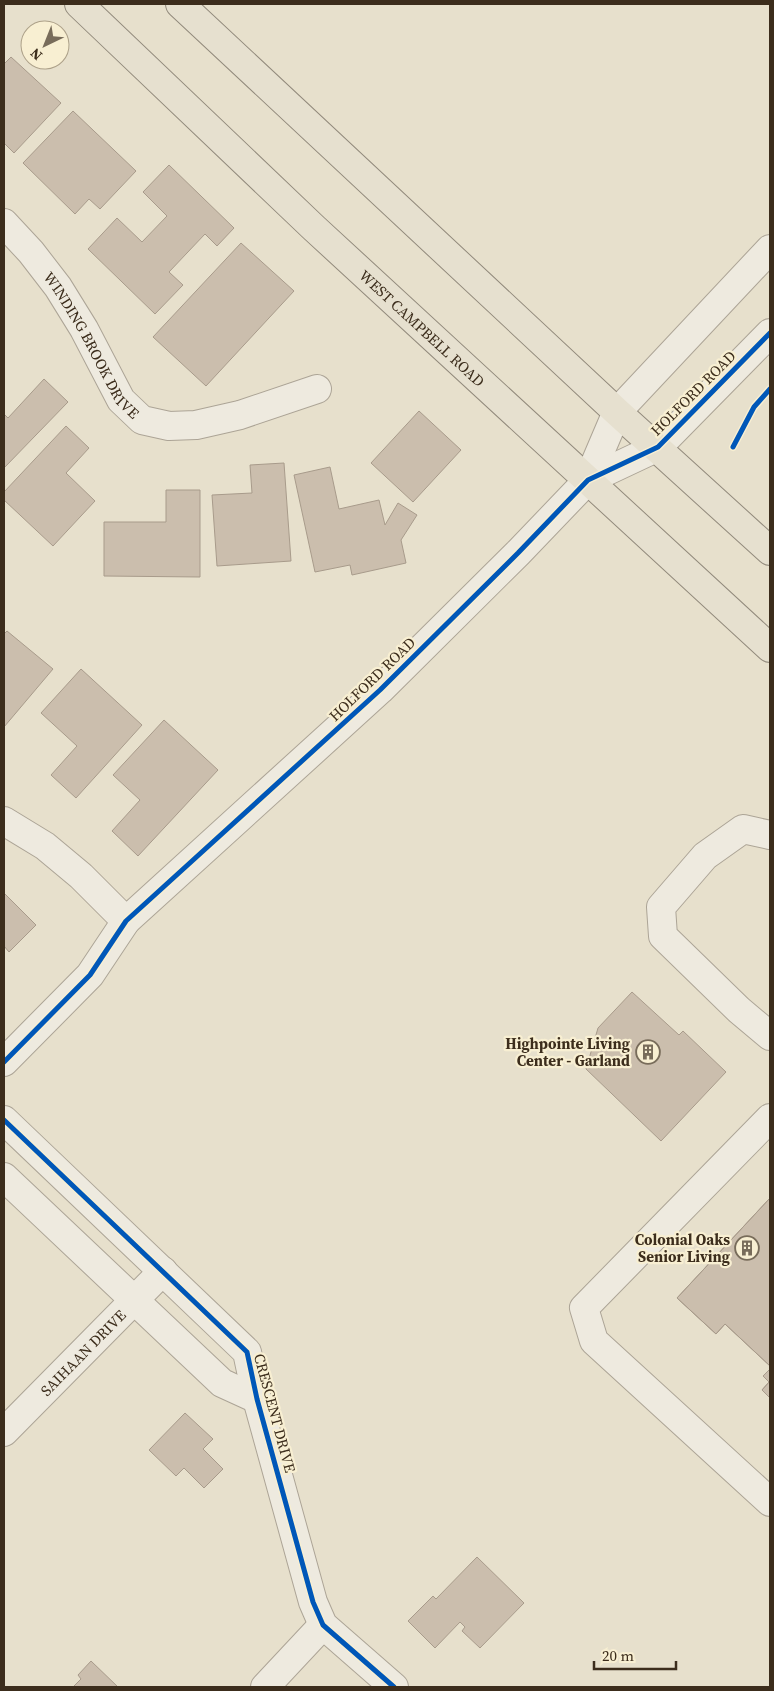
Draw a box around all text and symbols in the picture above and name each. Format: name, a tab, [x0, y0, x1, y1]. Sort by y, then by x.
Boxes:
north arrow	[20, 20, 70, 70]
text: N	[26, 44, 47, 65]
street label: WEST CAMPBELL ROAD	[355, 265, 490, 391]
street label: WINDING BROOK DRIVE	[39, 267, 144, 423]
street label: HOLFORD ROAD	[646, 346, 740, 440]
street label: HOLFORD ROAD	[324, 632, 420, 726]
place label: Highpointe Living Center - Garland	[505, 1033, 630, 1071]
building icon: Highpointe Living Center - Garland	[635, 1039, 661, 1065]
place label: Colonial Oaks Senior Living	[635, 1229, 730, 1267]
building icon: Colonial Oaks Senior Living	[734, 1235, 760, 1261]
street label: SAIHAAN DRIVE	[35, 1304, 130, 1400]
street label: CRESCENT DRIVE	[249, 1351, 301, 1475]
scale bar	[594, 1638, 676, 1670]
text: 20 m	[602, 1645, 634, 1666]

